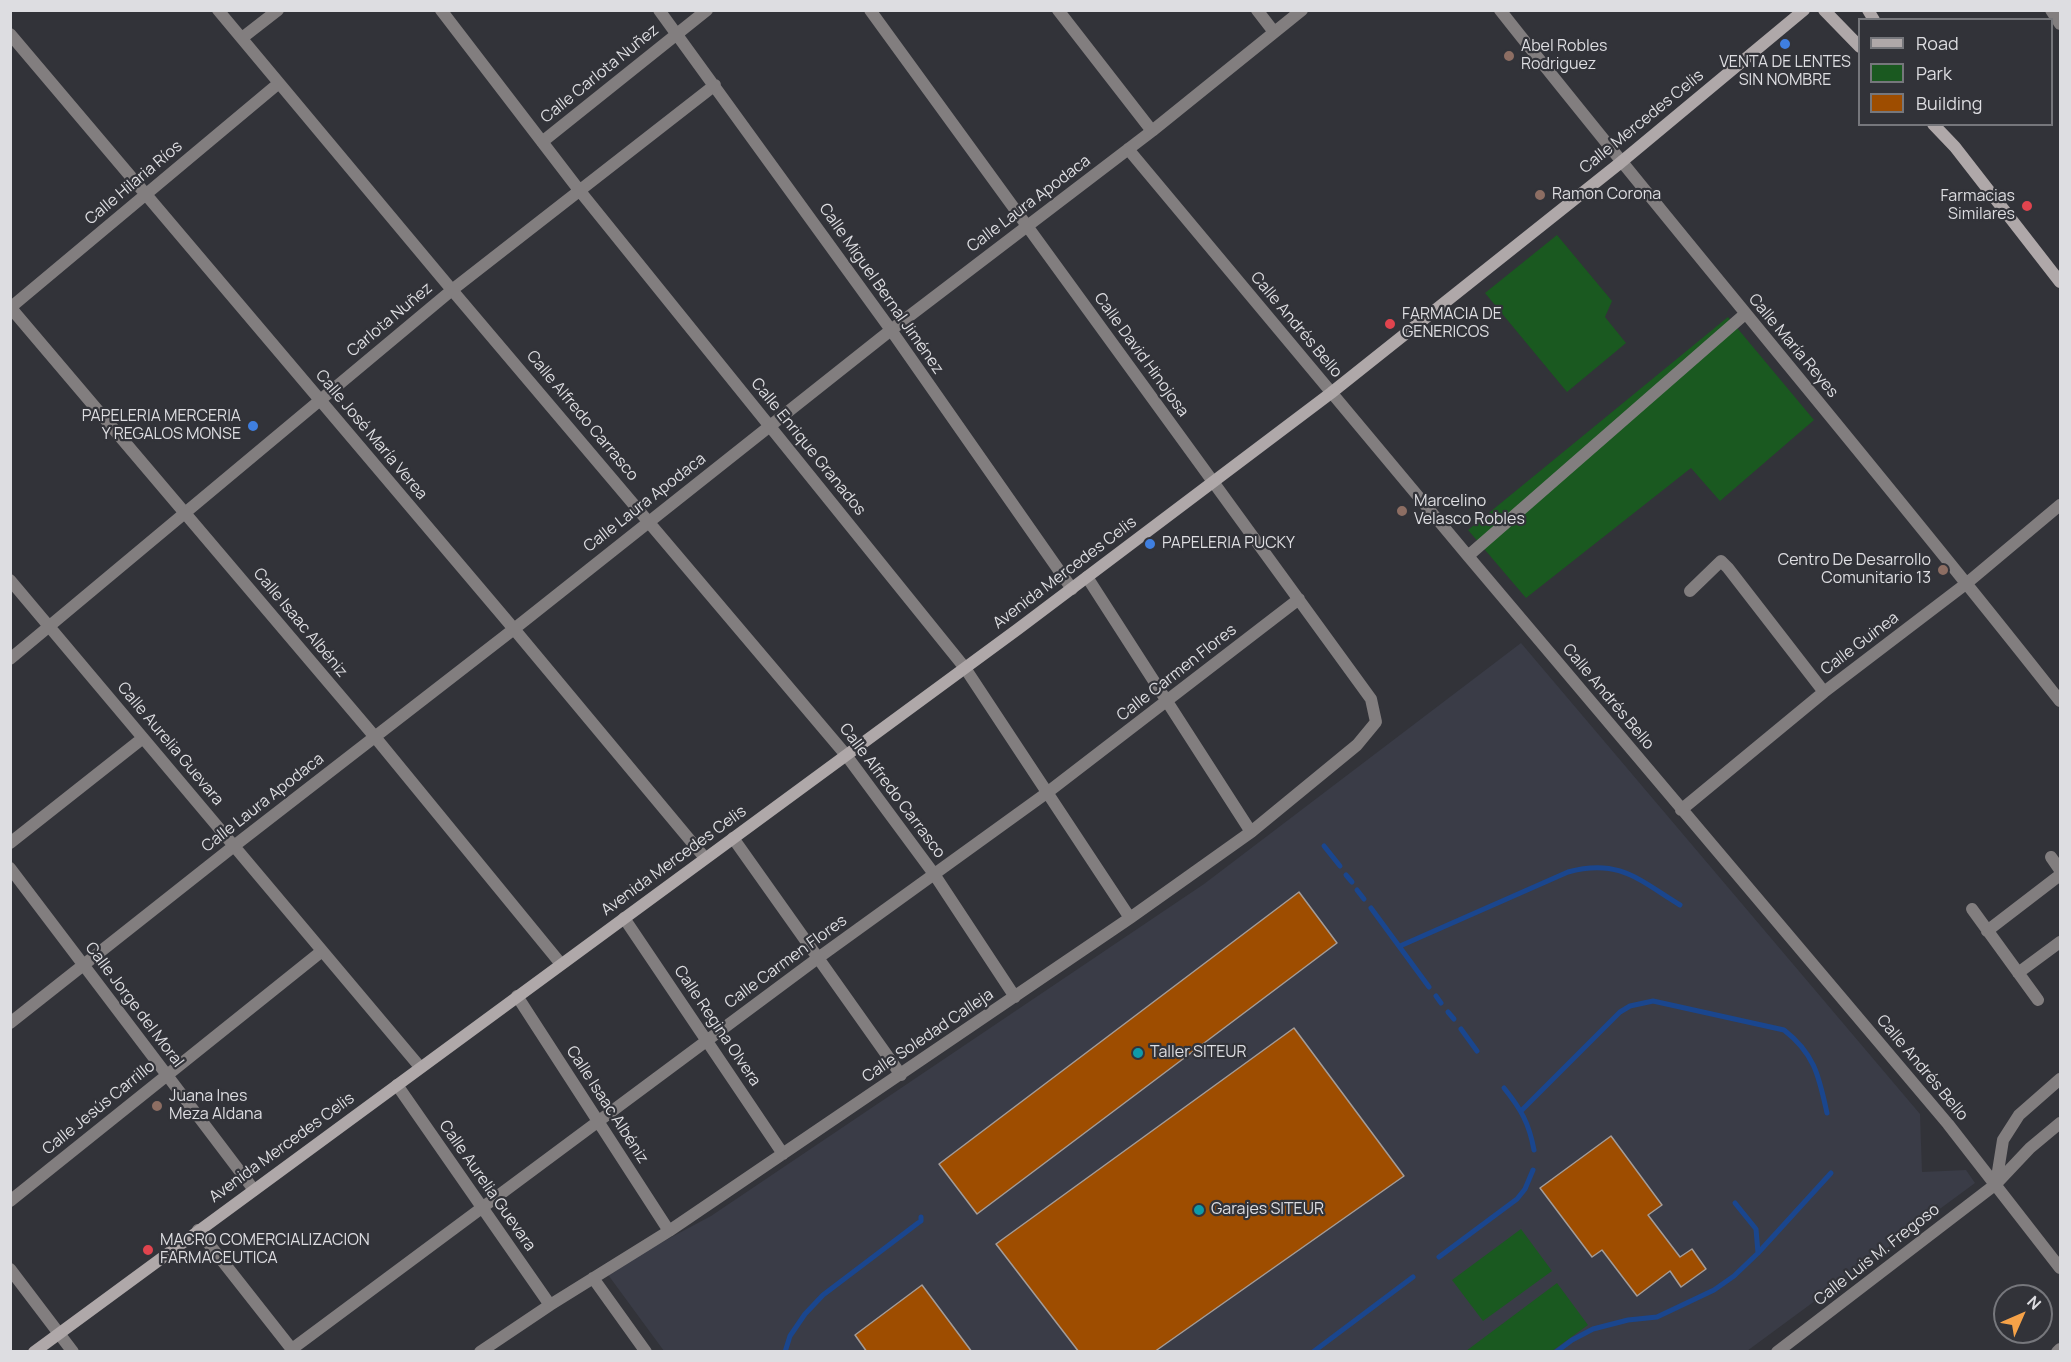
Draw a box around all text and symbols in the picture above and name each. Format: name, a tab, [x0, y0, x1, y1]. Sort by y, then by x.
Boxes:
legend	[1858, 18, 2053, 126]
street label: Calle Carlota Nuñez	[537, 21, 663, 127]
text: Road	[1916, 31, 1959, 55]
place label: Abel Robles Rodriguez	[1521, 37, 1607, 75]
marker: VENTA DE LENTES SIN NOMBRE	[1778, 37, 1792, 51]
marker: Abel Robles Rodriguez	[1502, 49, 1516, 63]
place label: VENTA DE LENTES SIN NOMBRE	[1719, 53, 1851, 91]
text: Park	[1916, 61, 1952, 85]
street label: Calle Mercedes Celis	[1576, 66, 1708, 178]
text: Building	[1916, 91, 1982, 115]
street label: Calle Hilaria Ríos	[82, 137, 186, 229]
street label: Calle Laura Apodaca	[963, 151, 1095, 257]
place label: Ramon Corona	[1552, 185, 1661, 205]
place label: Farmacias Similares	[1941, 187, 2015, 225]
marker: Ramon Corona	[1533, 188, 1547, 202]
marker: Farmacias Similares	[2020, 199, 2034, 213]
street label: Calle Miguel Bernal Jiménez	[815, 200, 947, 378]
street label: Calle Andrés Bello	[1246, 268, 1346, 382]
street label: Carlota Nuñez	[343, 279, 437, 361]
street label: Calle David Hinojosa	[1090, 289, 1192, 421]
street label: Calle María Reyes	[1744, 290, 1842, 402]
place label: FARMACIA DE GENERICOS	[1402, 305, 1502, 343]
marker: FARMACIA DE GENERICOS	[1383, 317, 1397, 331]
street label: Calle Alfredo Carrasco	[522, 347, 642, 485]
street label: Calle José María Verea	[311, 366, 431, 504]
street label: Calle Enrique Granados	[747, 374, 869, 520]
place label: PAPELERIA MERCERIA Y REGALOS MONSE	[82, 407, 241, 445]
marker: PAPELERIA MERCERIA Y REGALOS MONSE	[246, 419, 260, 433]
street label: Calle Laura Apodaca	[580, 449, 710, 557]
place label: Marcelino Velasco Robles	[1414, 492, 1525, 530]
marker: Marcelino Velasco Robles	[1395, 504, 1409, 518]
street label: Avenida Mercedes Celis	[989, 513, 1141, 633]
place label: PAPELERIA PUCKY	[1162, 534, 1295, 554]
marker: PAPELERIA PUCKY	[1143, 537, 1157, 551]
place label: Centro De Desarrollo Comunitario 13	[1778, 551, 1931, 589]
marker: Centro De Desarrollo Comunitario 13	[1936, 563, 1950, 577]
street label: Calle Isaac Albéniz	[249, 565, 351, 681]
street label: Calle Guinea	[1817, 609, 1903, 679]
street label: Calle Carmen Flores	[1113, 620, 1241, 726]
street label: Calle Andrés Bello	[1558, 640, 1658, 754]
street label: Calle Aurelia Guevara	[113, 678, 227, 810]
street label: Calle Alfredo Carrasco	[835, 720, 949, 862]
street label: Calle Laura Apodaca	[198, 749, 328, 857]
street label: Avenida Mercedes Celis	[598, 802, 750, 920]
street label: Calle Carmen Flores	[721, 911, 851, 1013]
street label: Calle Jorge del Moral	[81, 939, 187, 1071]
street label: Calle Regina Olvera	[670, 962, 764, 1090]
street label: Calle Soledad Calleja	[859, 985, 997, 1087]
street label: Calle Andrés Bello	[1872, 1011, 1972, 1125]
street label: Calle Isaac Albéniz	[562, 1043, 652, 1167]
place label: Taller SITEUR	[1150, 1043, 1247, 1063]
marker: Taller SITEUR	[1131, 1046, 1145, 1060]
street label: Calle Jesús Carrillo	[39, 1057, 159, 1159]
place label: Juana Ines Meza Aldana	[169, 1087, 263, 1125]
street label: Avenida Mercedes Celis	[206, 1089, 358, 1207]
marker: Juana Ines Meza Aldana	[150, 1099, 164, 1113]
street label: Calle Aurelia Guevara	[435, 1117, 539, 1255]
place label: Garajes SITEUR	[1211, 1200, 1324, 1220]
street label: Calle Luis M. Fregoso	[1810, 1200, 1944, 1310]
marker: Garajes SITEUR	[1192, 1203, 1206, 1217]
place label: MACRO COMERCIALIZACION FARMACEUTICA	[160, 1231, 370, 1269]
marker: MACRO COMERCIALIZACION FARMACEUTICA	[141, 1243, 155, 1257]
north arrow	[1993, 1284, 2053, 1344]
text: N	[2022, 1291, 2046, 1315]

